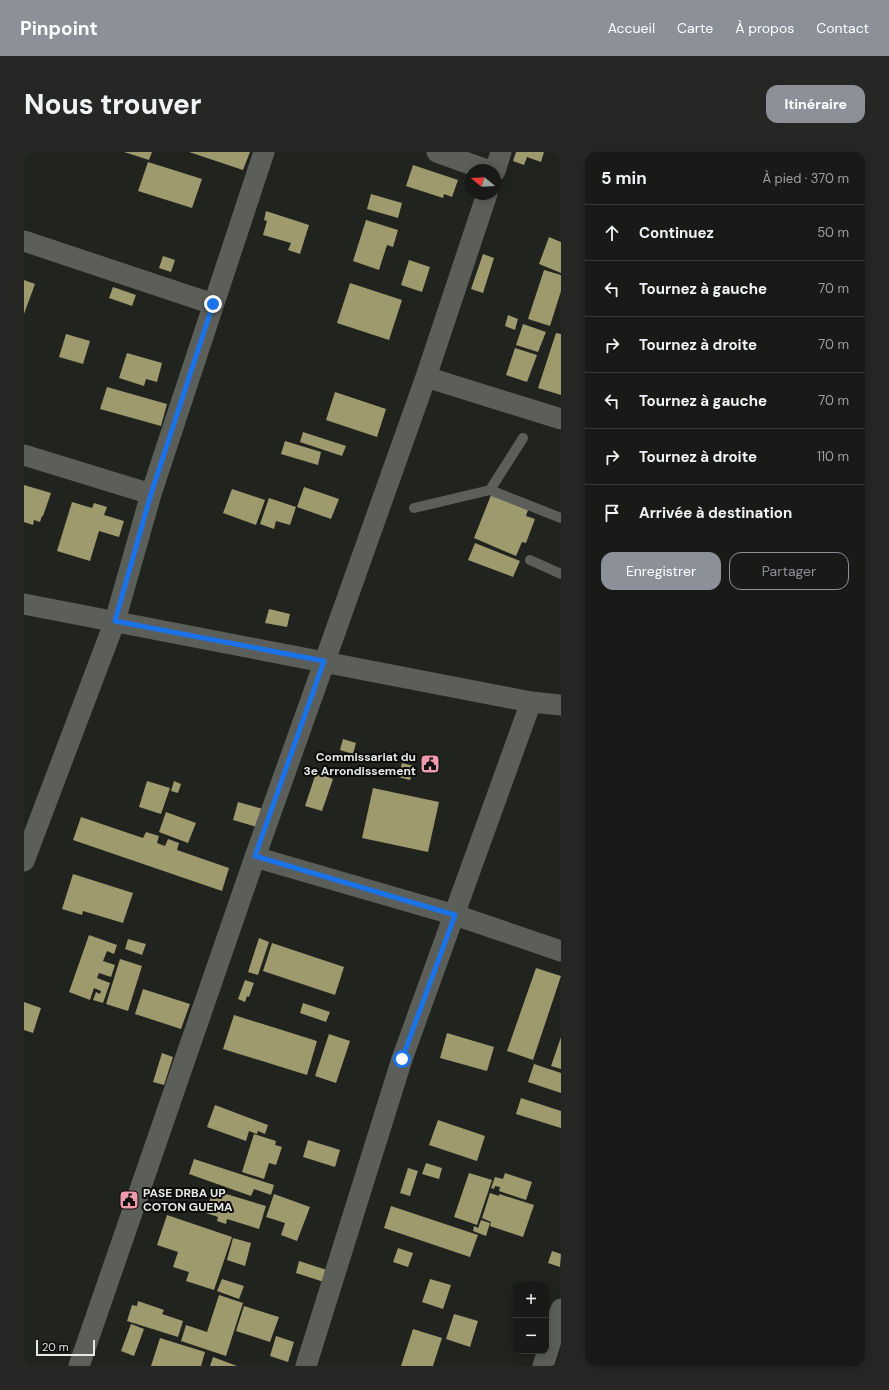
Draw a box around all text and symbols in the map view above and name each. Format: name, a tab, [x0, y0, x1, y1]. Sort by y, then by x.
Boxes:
text: Pinpoint	[20, 16, 98, 41]
text: Accueil	[608, 19, 655, 37]
text: Carte	[677, 19, 713, 37]
text: À propos	[735, 19, 794, 37]
text: Contact	[816, 19, 869, 37]
button: Itinéraire	[766, 85, 865, 123]
text: Nous trouver	[24, 86, 201, 123]
north arrow	[465, 164, 501, 200]
text: 5 min	[601, 167, 647, 189]
text: À pied · 370 m	[762, 170, 849, 187]
icon: ahead	[601, 222, 623, 244]
text: Continuez	[639, 223, 714, 243]
text: 50 m	[817, 224, 849, 241]
icon: left	[601, 278, 623, 300]
text: Tournez à gauche	[639, 279, 767, 299]
text: 70 m	[818, 280, 849, 297]
route end	[204, 295, 222, 313]
icon: right	[601, 334, 623, 356]
text: Tournez à droite	[639, 335, 757, 355]
text: 70 m	[818, 336, 849, 353]
icon: left	[601, 390, 623, 412]
text: Tournez à gauche	[639, 391, 767, 411]
text: 70 m	[818, 392, 849, 409]
icon: right	[601, 446, 623, 468]
text: Tournez à droite	[639, 447, 757, 467]
text: 110 m	[817, 448, 849, 465]
icon: arrive	[601, 502, 623, 524]
text: Arrivée à destination	[639, 503, 792, 523]
button: Enregistrer	[601, 552, 721, 590]
button: Partager	[729, 552, 849, 590]
place label: Commissariat du 3e Arrondissement	[304, 749, 416, 779]
public building icon: Commissariat du 3e Arrondissement	[419, 753, 441, 775]
route start	[393, 1050, 411, 1068]
place label: PASE DRBA UP COTON GUEMA	[143, 1185, 233, 1215]
public building icon: PASE DRBA UP COTON GUEMA	[118, 1189, 140, 1211]
map controls	[513, 1282, 549, 1354]
button: +	[513, 1282, 549, 1318]
button: −	[513, 1318, 549, 1354]
scale bar	[36, 1338, 95, 1357]
text: 20 m	[42, 1340, 68, 1354]

